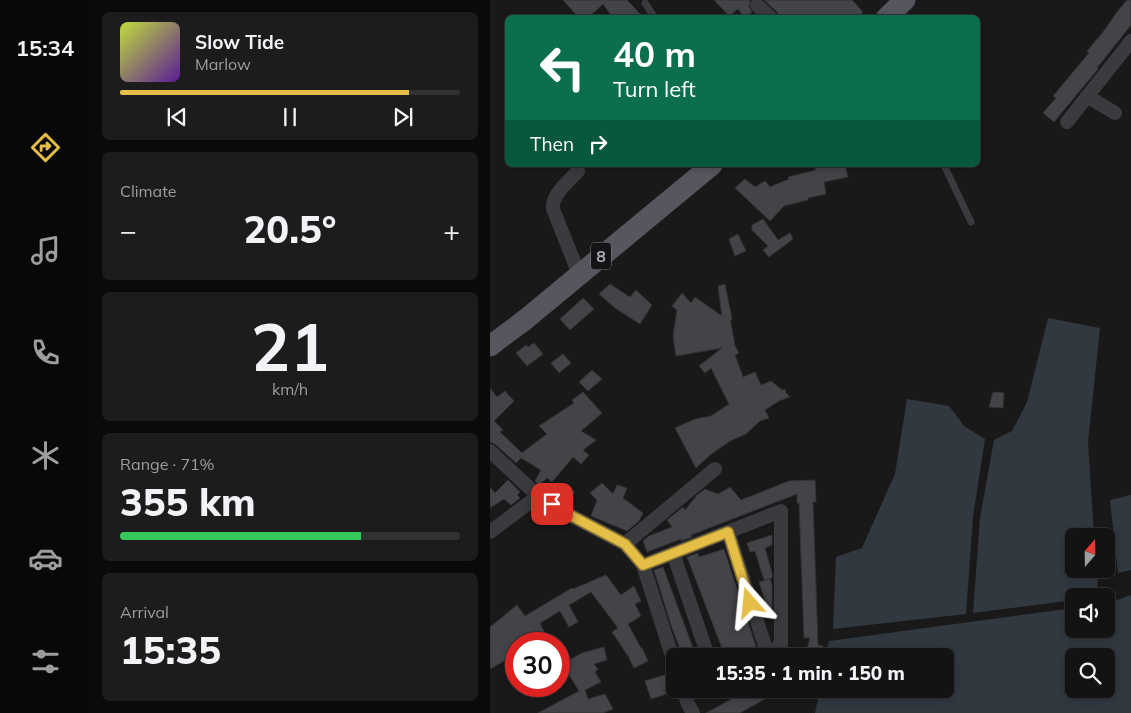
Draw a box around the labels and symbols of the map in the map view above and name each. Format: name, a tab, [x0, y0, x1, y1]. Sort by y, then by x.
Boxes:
road number: 8	[591, 242, 611, 270]
pin	[531, 483, 573, 525]
north arrow	[1065, 528, 1115, 578]
position arrow	[723, 576, 775, 628]
speed limit sign: 30	[505, 632, 570, 697]

